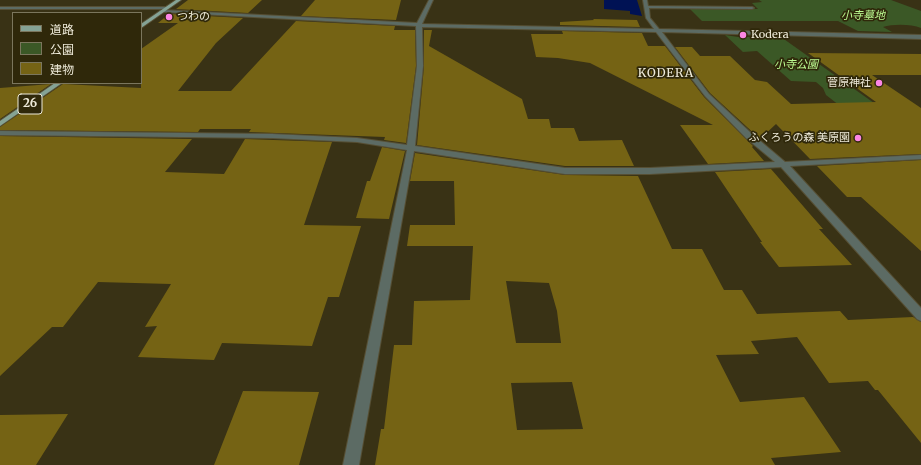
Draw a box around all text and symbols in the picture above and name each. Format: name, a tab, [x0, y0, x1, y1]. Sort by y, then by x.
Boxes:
park label: 小寺墓地	[841, 9, 885, 23]
place label: つわの	[177, 10, 210, 24]
legend	[12, 12, 142, 84]
marker: つわの	[164, 12, 174, 22]
text: 道路	[50, 22, 74, 37]
place label: Kodera	[751, 28, 789, 42]
marker: Kodera	[738, 30, 748, 40]
text: 公園	[50, 42, 74, 57]
park label: 小寺公園	[774, 58, 818, 72]
text: 建物	[50, 62, 74, 77]
district label: KODERA	[638, 67, 694, 81]
place label: 菅原神社	[827, 76, 871, 90]
marker: 菅原神社	[874, 78, 884, 88]
road number: 26	[18, 94, 42, 114]
place label: ふくろうの森 美原園	[748, 131, 850, 145]
marker: ふくろうの森 美原園	[853, 133, 863, 143]

